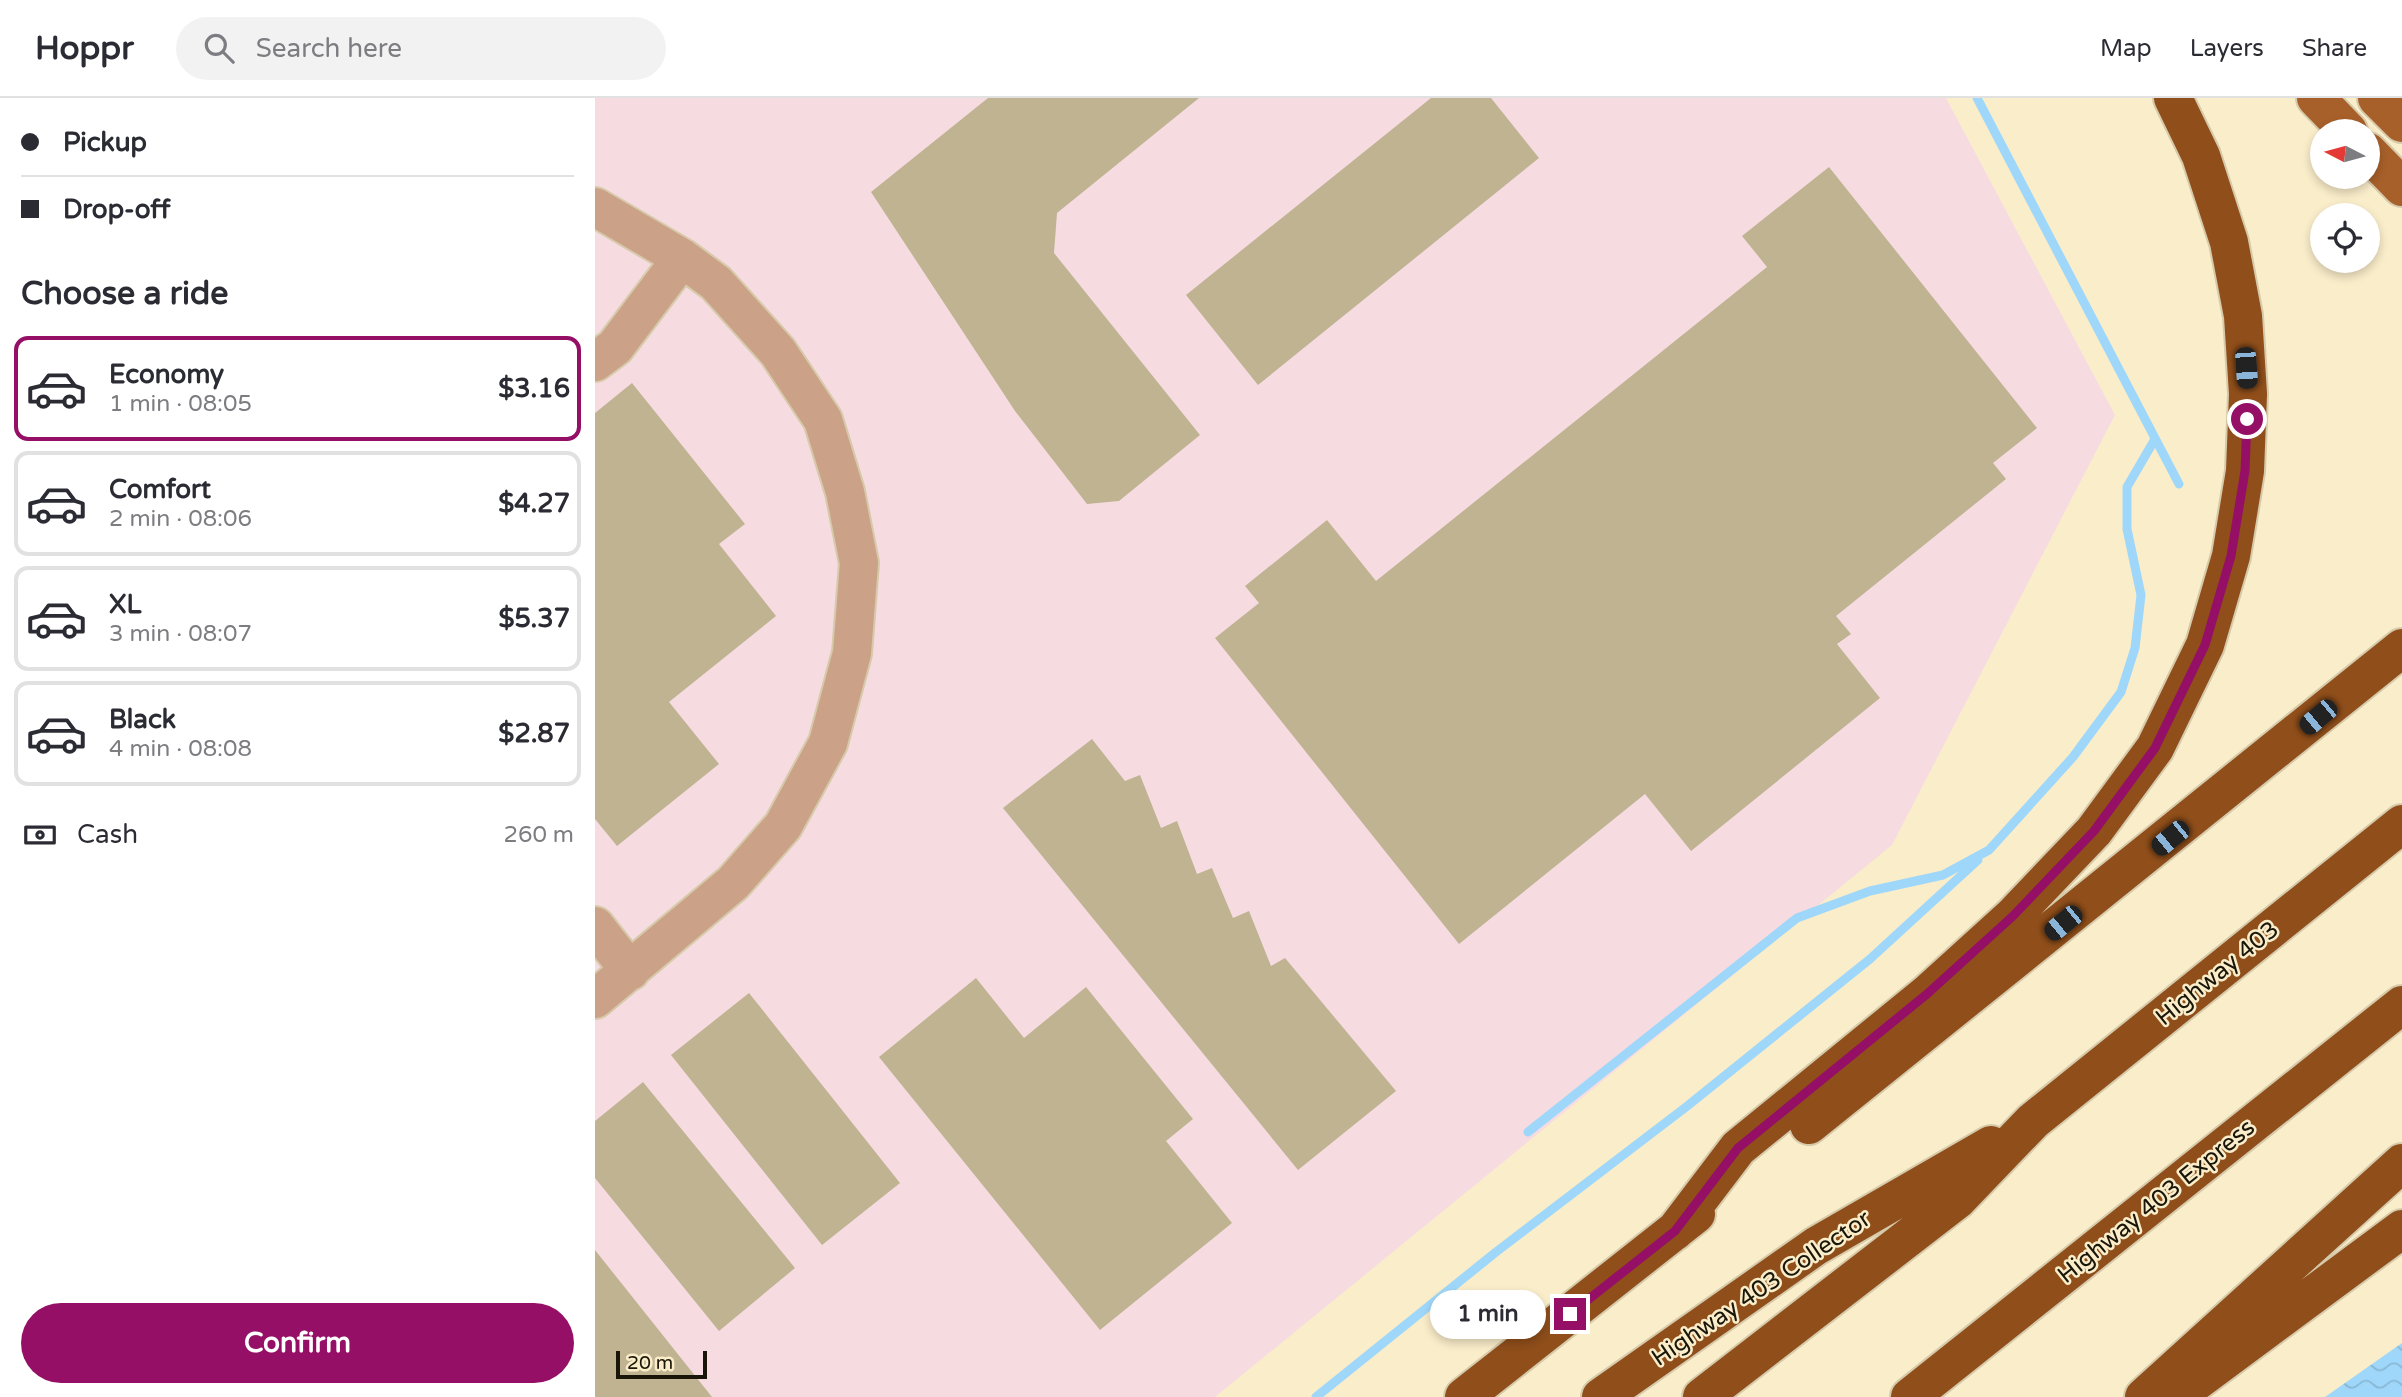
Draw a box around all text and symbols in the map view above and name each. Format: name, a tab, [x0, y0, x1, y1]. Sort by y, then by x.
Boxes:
search box	[176, 17, 666, 80]
text: Hoppr	[35, 29, 134, 68]
icon: search	[200, 29, 238, 67]
text: Search here	[256, 33, 402, 64]
text: Map	[2100, 34, 2152, 63]
text: Layers	[2190, 34, 2264, 63]
text: Share	[2302, 34, 2367, 63]
north arrow	[2310, 119, 2380, 189]
map controls	[2310, 119, 2380, 273]
text: Pickup	[63, 127, 147, 158]
text: Drop-off	[63, 194, 170, 225]
button: locate	[2310, 203, 2380, 273]
text: Choose a ride	[21, 275, 228, 313]
car	[2235, 346, 2258, 390]
icon: car	[25, 357, 88, 420]
text: Economy	[109, 359, 224, 390]
text: $3.16	[498, 373, 570, 404]
text: 1 min · 08:05	[109, 390, 252, 418]
route start	[2231, 403, 2263, 435]
icon: car	[25, 472, 88, 535]
text: Comfort	[109, 474, 211, 505]
text: $4.27	[498, 488, 570, 519]
text: 2 min · 08:06	[109, 505, 252, 533]
icon: car	[25, 587, 88, 650]
text: XL	[109, 589, 141, 620]
text: $5.37	[498, 603, 570, 634]
text: 3 min · 08:07	[109, 620, 252, 648]
car	[2296, 695, 2341, 739]
icon: car	[25, 702, 88, 765]
text: Black	[109, 704, 176, 735]
text: $2.87	[498, 718, 570, 749]
text: 4 min · 08:08	[109, 735, 252, 763]
icon: cash	[21, 816, 59, 854]
car	[2148, 817, 2193, 859]
text: Cash	[77, 819, 138, 850]
text: 260 m	[504, 821, 574, 849]
car	[2041, 902, 2086, 944]
street label: Highway 403	[2150, 915, 2285, 1032]
street label: Highway 403 Express	[2052, 1113, 2261, 1290]
street label: Highway 403 Collector	[1646, 1204, 1877, 1373]
callout: 1 min	[1430, 1290, 1545, 1338]
route end	[1554, 1298, 1586, 1330]
text: 1 min	[1457, 1300, 1519, 1328]
button: Confirm	[21, 1303, 574, 1383]
scale bar	[616, 1348, 707, 1380]
text: 20 m	[627, 1352, 673, 1374]

